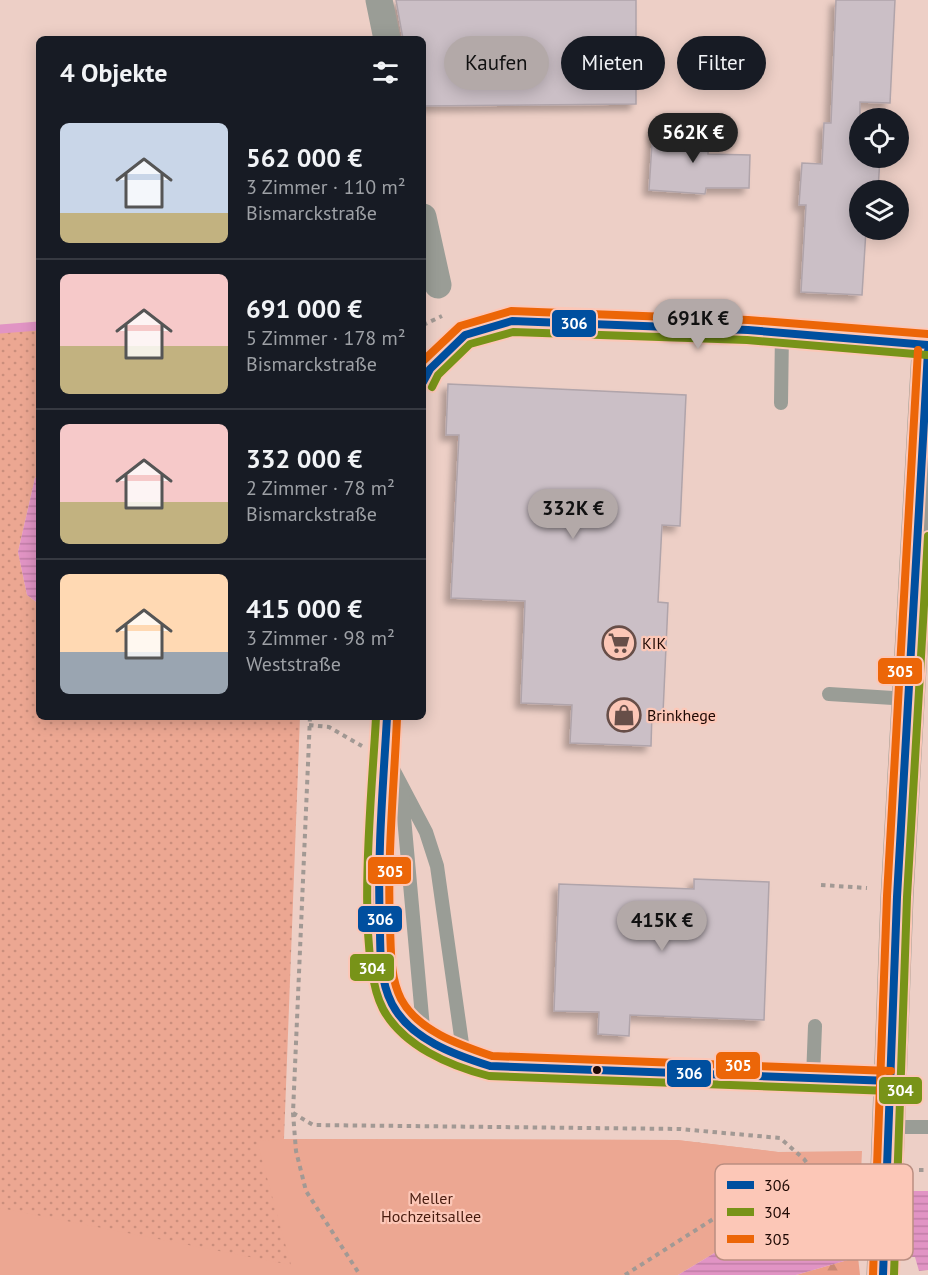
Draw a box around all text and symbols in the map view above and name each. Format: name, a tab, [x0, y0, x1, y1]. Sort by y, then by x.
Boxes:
chip: Kaufen	[444, 36, 549, 90]
chip: Mieten	[561, 36, 665, 90]
chip: Filter	[677, 36, 766, 90]
text: 4 Objekte	[60, 56, 167, 89]
icon: filters	[369, 56, 402, 89]
map controls	[849, 108, 909, 240]
button: locate	[849, 108, 909, 168]
pin: 562K €	[644, 113, 742, 164]
text: 562K €	[662, 119, 724, 145]
text: 562 000 €	[246, 141, 362, 174]
icon: home	[108, 147, 180, 219]
text: 3 Zimmer · 110 m²	[246, 174, 406, 200]
button: layers	[849, 180, 909, 240]
text: Bismarckstraße	[246, 200, 377, 226]
text: 691 000 €	[246, 292, 362, 325]
icon: home	[108, 298, 180, 370]
pin: 691K €	[649, 299, 747, 350]
text: 691K €	[667, 305, 729, 331]
line badge: 306	[551, 309, 597, 338]
text: 306	[560, 313, 588, 333]
text: 5 Zimmer · 178 m²	[246, 325, 406, 351]
text: Bismarckstraße	[246, 351, 377, 377]
text: 332 000 €	[246, 442, 362, 475]
icon: home	[108, 448, 180, 520]
text: 2 Zimmer · 78 m²	[246, 475, 395, 501]
pin: 332K €	[524, 489, 622, 540]
text: 332K €	[542, 495, 604, 521]
text: Bismarckstraße	[246, 501, 377, 527]
text: 415 000 €	[246, 592, 362, 625]
icon: home	[108, 598, 180, 670]
text: 3 Zimmer · 98 m²	[246, 625, 395, 651]
supermarket icon: KIK	[601, 625, 637, 661]
place label: KIK	[642, 633, 666, 653]
text: Weststraße	[246, 651, 341, 677]
line badge: 305	[877, 657, 923, 685]
text: 305	[886, 661, 914, 681]
shop icon: Brinkhege	[606, 697, 642, 733]
place label: Brinkhege	[647, 705, 716, 725]
line badge: 305	[367, 856, 412, 885]
text: 305	[376, 861, 404, 881]
pin: 415K €	[613, 901, 711, 952]
line badge: 306	[357, 905, 403, 933]
text: 415K €	[631, 907, 693, 933]
text: 306	[366, 909, 394, 929]
line badge: 304	[349, 953, 395, 982]
text: 304	[358, 958, 386, 978]
line badge: 305	[715, 1051, 761, 1080]
text: 305	[724, 1055, 752, 1075]
line badge: 306	[666, 1059, 712, 1088]
text: 306	[675, 1063, 703, 1083]
unlabelled marker	[591, 1064, 603, 1076]
line badge: 304	[878, 1076, 923, 1105]
text: 304	[886, 1080, 914, 1100]
legend	[715, 1164, 913, 1260]
text: 306	[764, 1175, 790, 1195]
park label: Meller Hochzeitsallee	[381, 1188, 481, 1226]
text: 304	[764, 1202, 790, 1222]
text: 305	[764, 1229, 790, 1249]

